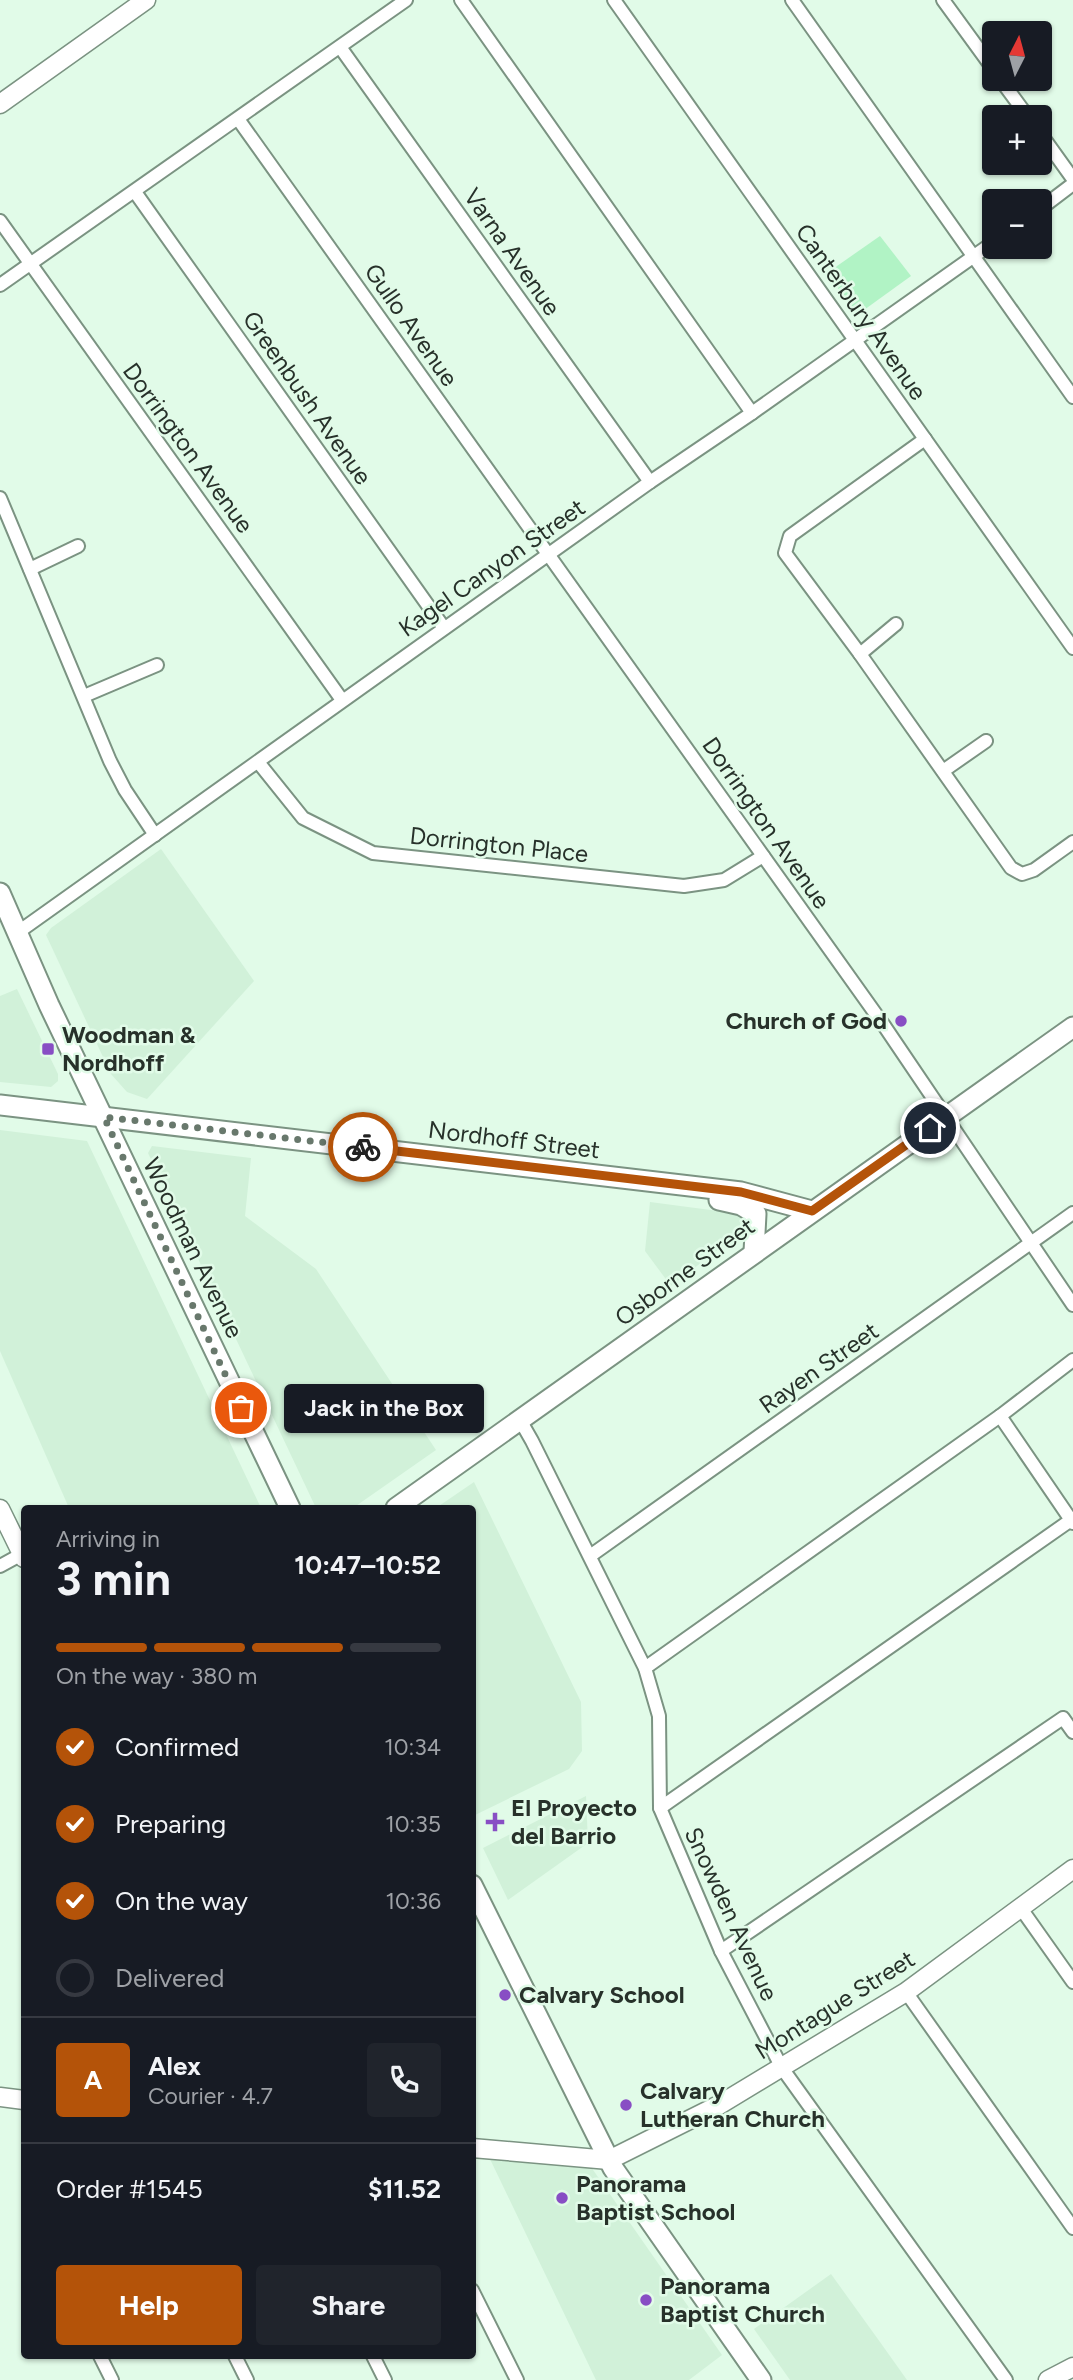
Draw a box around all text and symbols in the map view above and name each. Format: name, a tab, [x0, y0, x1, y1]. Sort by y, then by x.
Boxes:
north arrow	[982, 21, 1052, 91]
map controls	[982, 21, 1052, 259]
button: +	[982, 105, 1052, 175]
street label: Varna Avenue	[458, 182, 567, 321]
button: −	[982, 189, 1052, 259]
street label: Canterbury Avenue	[790, 218, 933, 405]
street label: Gullo Avenue	[358, 258, 464, 392]
street label: Greenbush Avenue	[237, 305, 378, 490]
street label: Dorrington Avenue	[117, 357, 260, 538]
street label: Kagel Canyon Street	[393, 492, 590, 643]
street label: Dorrington Avenue	[696, 731, 837, 914]
street label: Dorrington Place	[408, 821, 590, 868]
place label: Church of God	[726, 1006, 887, 1035]
marker: Church of God	[893, 1013, 909, 1029]
place label: Woodman & Nordhoff	[62, 1020, 196, 1077]
marker: Woodman & Nordhoff	[40, 1041, 56, 1057]
pin	[900, 1098, 960, 1158]
icon: home	[911, 1109, 949, 1147]
courier	[328, 1112, 398, 1182]
street label: Nordhoff Street	[427, 1115, 602, 1164]
icon: bike	[344, 1128, 382, 1166]
street label: Woodman Avenue	[137, 1153, 250, 1343]
street label: Osborne Street	[609, 1211, 760, 1332]
street label: Rayen Street	[753, 1316, 884, 1419]
pin	[211, 1378, 271, 1438]
callout: Jack in the Box	[283, 1384, 482, 1432]
icon: bag	[222, 1389, 260, 1427]
text: Jack in the Box	[304, 1394, 464, 1422]
text: Arriving in	[56, 1525, 160, 1553]
text: 10:47–10:52	[294, 1549, 441, 1581]
text: 3 min	[56, 1551, 171, 1607]
text: On the way · 380 m	[56, 1662, 257, 1690]
icon: check	[56, 1728, 94, 1766]
text: Confirmed	[115, 1731, 239, 1763]
text: 10:34	[384, 1733, 441, 1761]
place label: El Proyecto del Barrio	[511, 1793, 637, 1850]
icon: check	[56, 1805, 94, 1843]
text: Preparing	[115, 1808, 226, 1840]
text: 10:35	[385, 1810, 441, 1838]
marker: El Proyecto del Barrio	[485, 1812, 505, 1832]
street label: Snowden Avenue	[679, 1823, 784, 2005]
icon: check	[56, 1882, 94, 1920]
text: On the way	[115, 1885, 248, 1917]
text: 10:36	[385, 1887, 441, 1915]
street label: Montague Street	[750, 1944, 920, 2065]
text: Delivered	[115, 1962, 224, 1994]
place label: Calvary School	[519, 1980, 685, 2009]
marker: Calvary School	[497, 1987, 513, 2003]
button: phone	[367, 2043, 441, 2117]
text: Alex	[148, 2050, 201, 2082]
text: A	[84, 2064, 102, 2096]
place label: Calvary Lutheran Church	[640, 2076, 825, 2133]
text: Courier · 4.7	[148, 2082, 273, 2110]
marker: Calvary Lutheran Church	[618, 2097, 634, 2113]
place label: Panorama Baptist School	[576, 2169, 736, 2226]
text: Order #1545	[56, 2173, 203, 2205]
text: $11.52	[368, 2173, 441, 2205]
marker: Panorama Baptist School	[554, 2190, 570, 2206]
button: Help	[56, 2265, 242, 2345]
button: Share	[256, 2265, 441, 2345]
place label: Panorama Baptist Church	[660, 2271, 825, 2328]
marker: Panorama Baptist Church	[638, 2292, 654, 2308]

